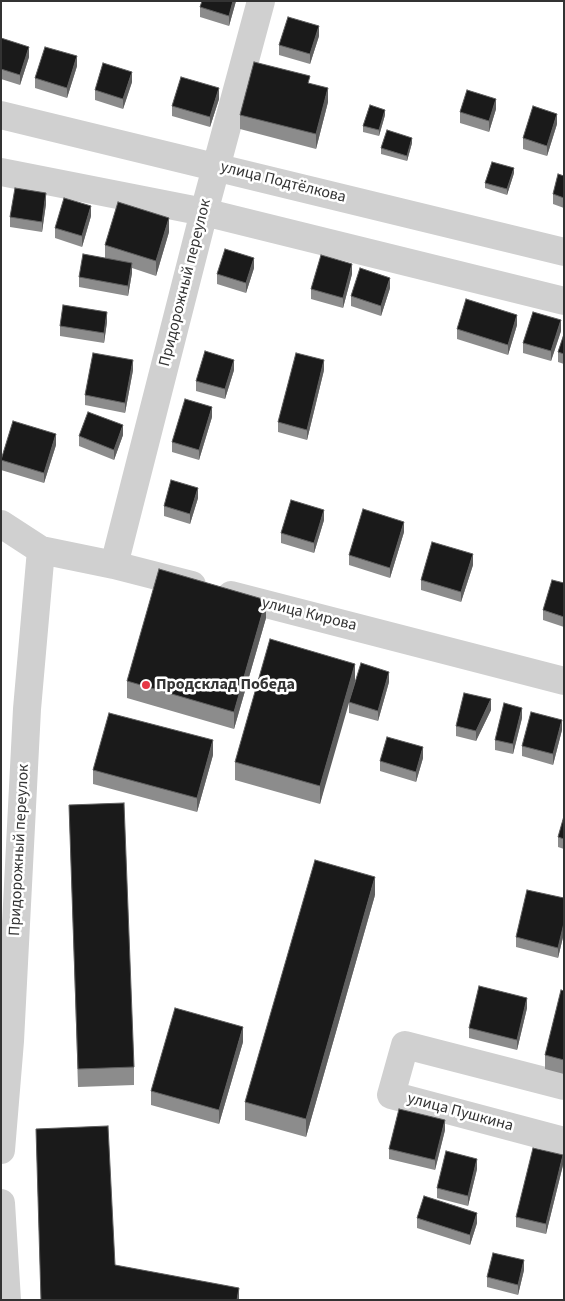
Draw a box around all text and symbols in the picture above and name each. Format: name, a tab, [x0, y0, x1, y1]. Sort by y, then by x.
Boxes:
street label: улица Подтёлкова	[218, 158, 348, 208]
street label: Придорожный переулок	[156, 197, 216, 369]
street label: улица Кирова	[260, 594, 358, 636]
place label: Продсклад Победа	[156, 675, 295, 695]
marker: Продсклад Победа	[140, 679, 152, 691]
street label: Придорожный переулок	[6, 764, 34, 936]
street label: улица Пушкина	[405, 1090, 515, 1136]

